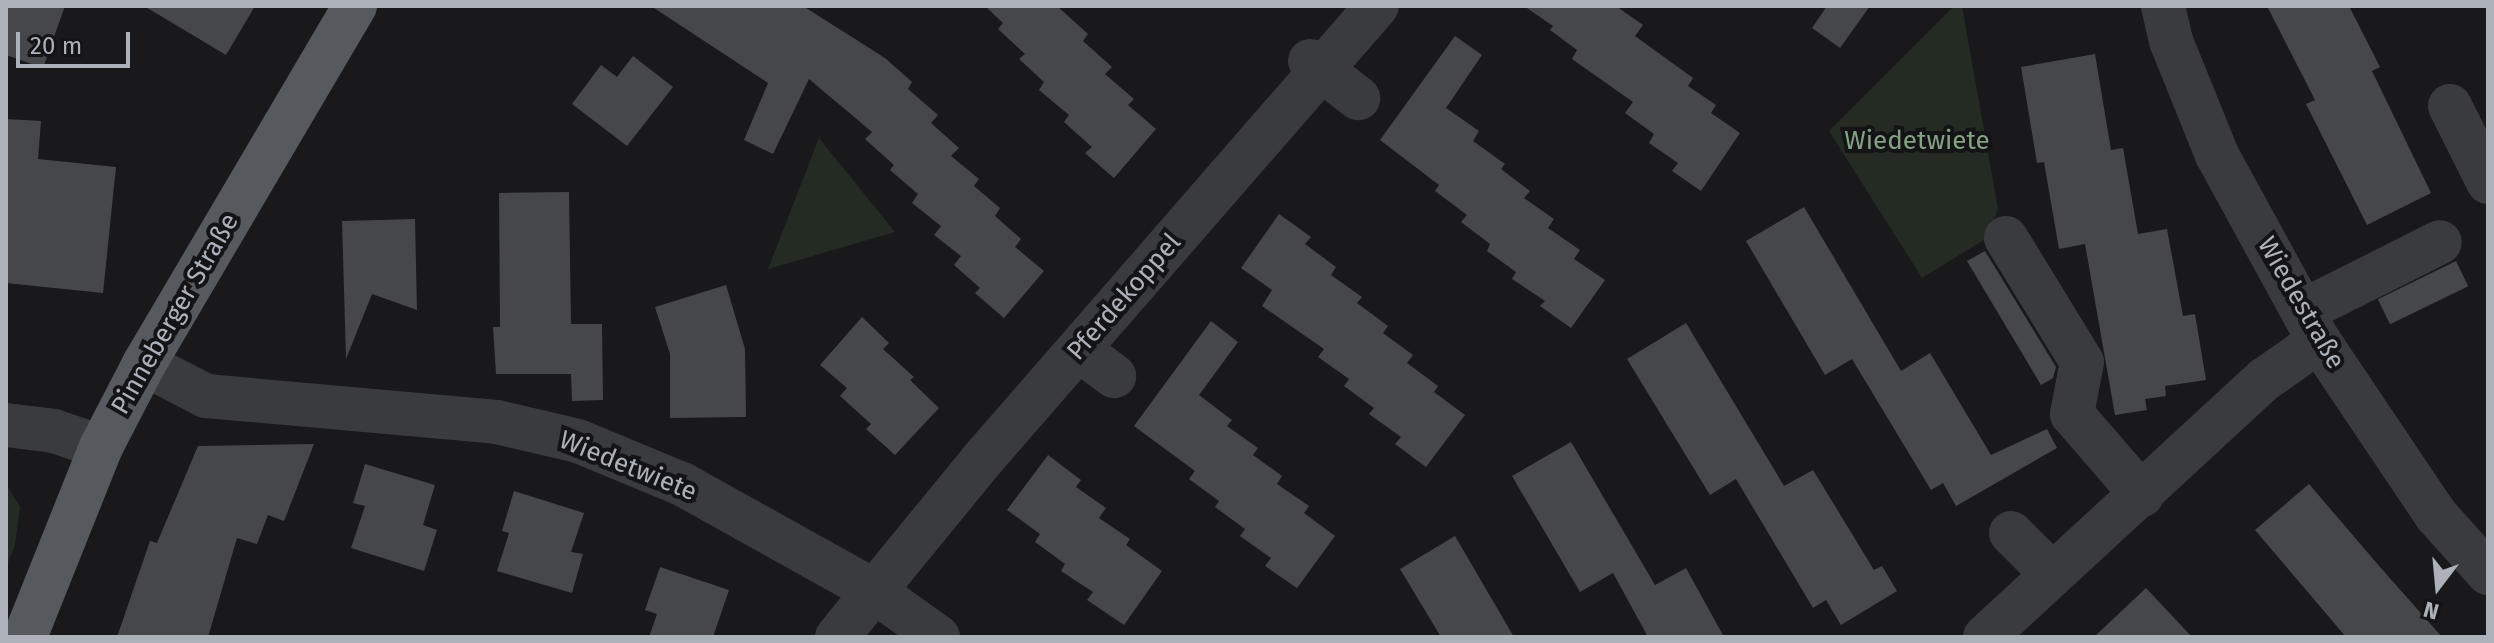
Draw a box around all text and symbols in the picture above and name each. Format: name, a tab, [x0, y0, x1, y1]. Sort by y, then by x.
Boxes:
scale bar	[20, 16, 134, 66]
text: 20 m	[30, 32, 82, 60]
park label: Wiedetwiete	[1844, 125, 1990, 157]
street label: Pinneberger Straße	[105, 208, 245, 420]
street label: Pferdekoppel	[1061, 227, 1187, 367]
street label: Wiedestraße	[2251, 232, 2351, 374]
street label: Wiedetwiete	[555, 424, 701, 508]
north arrow	[2398, 547, 2478, 627]
text: N	[2421, 596, 2442, 626]

